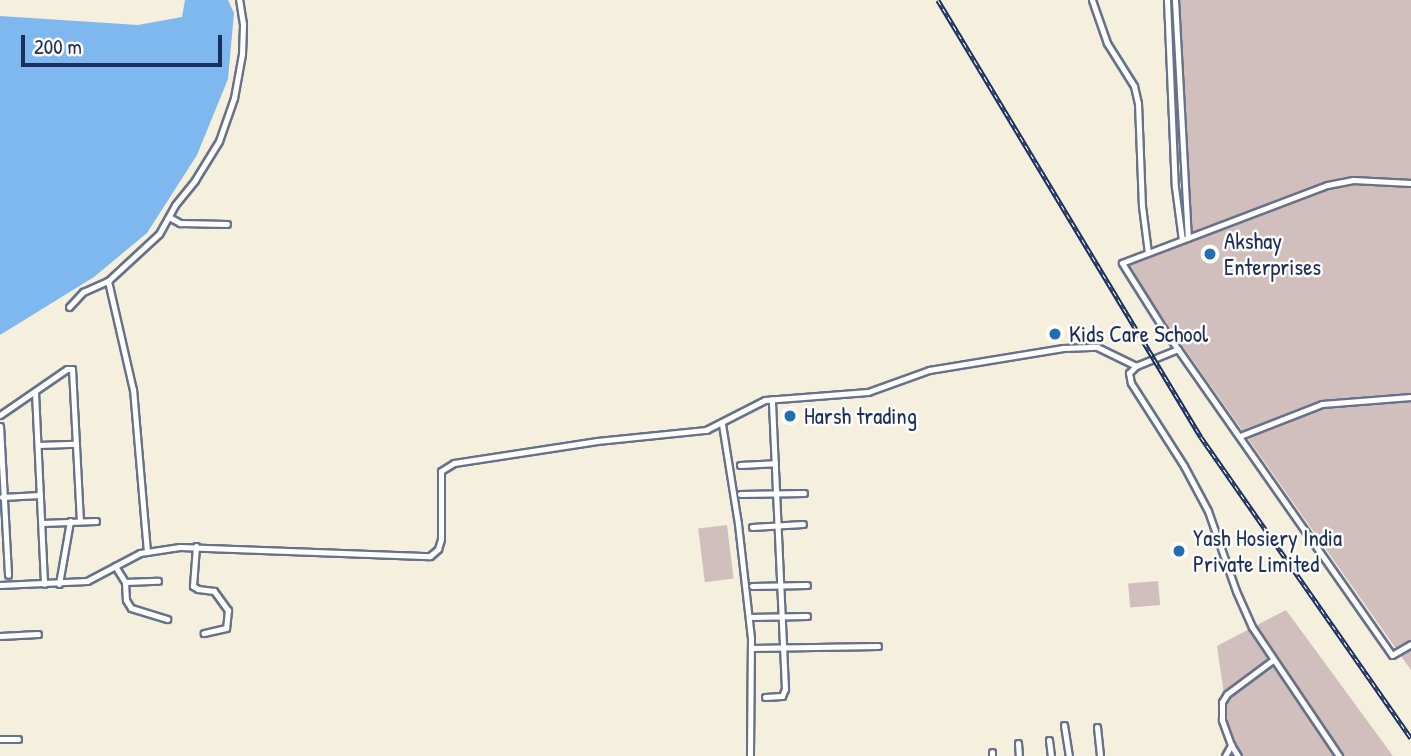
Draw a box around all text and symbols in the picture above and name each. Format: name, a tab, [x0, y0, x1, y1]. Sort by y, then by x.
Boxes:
scale bar	[24, 21, 226, 65]
text: 200 m	[34, 32, 82, 61]
place label: Akshay Enterprises	[1224, 227, 1321, 281]
marker: Akshay Enterprises	[1202, 246, 1218, 262]
place label: Kids Care School	[1069, 320, 1208, 348]
marker: Kids Care School	[1047, 326, 1063, 342]
place label: Harsh trading	[804, 402, 917, 430]
marker: Harsh trading	[782, 408, 798, 424]
place label: Yash Hosiery India Private Limited	[1193, 524, 1342, 578]
marker: Yash Hosiery India Private Limited	[1171, 543, 1187, 559]

